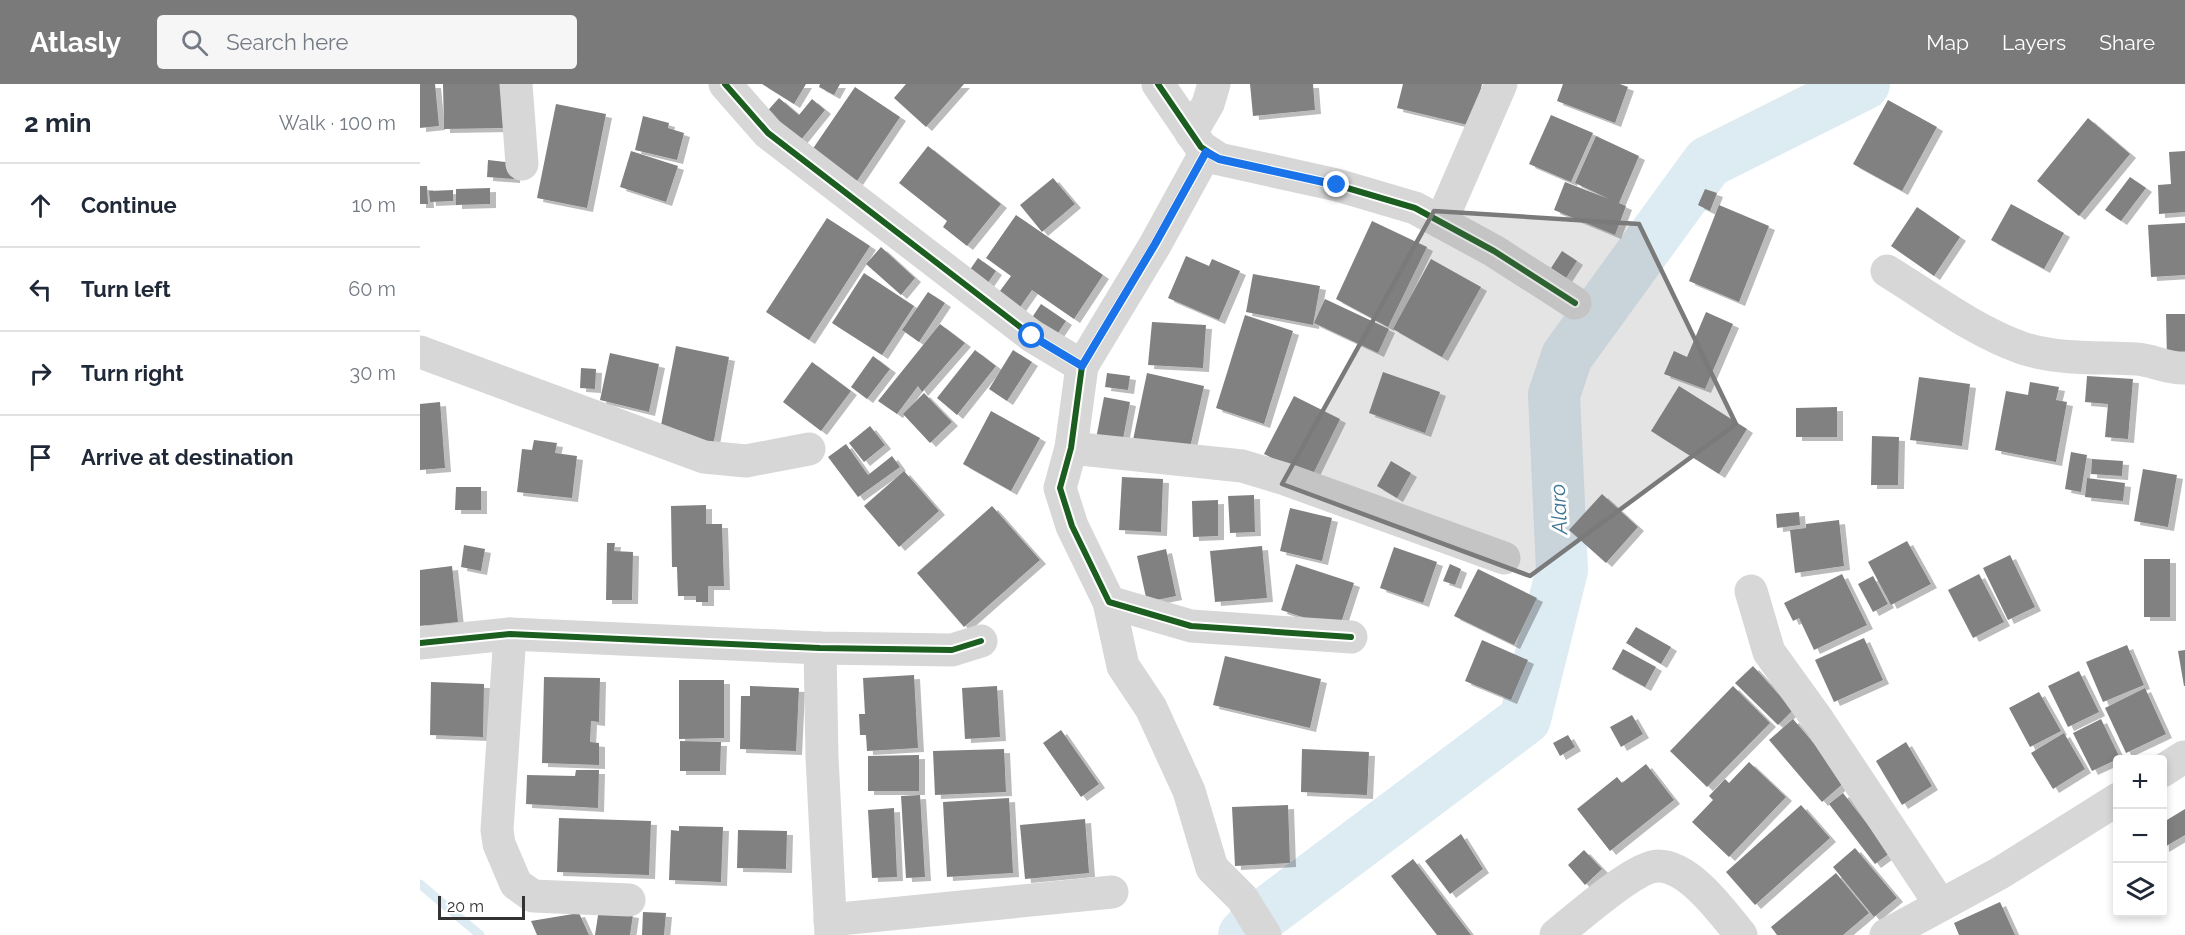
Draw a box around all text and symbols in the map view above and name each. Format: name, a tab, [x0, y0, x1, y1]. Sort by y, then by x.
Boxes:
search box	[157, 15, 577, 69]
text: Atlasly	[30, 26, 121, 59]
icon: search	[178, 26, 211, 59]
text: Search here	[226, 29, 348, 55]
text: Map	[1926, 30, 1969, 55]
text: Layers	[2002, 30, 2066, 55]
text: Share	[2099, 30, 2155, 55]
text: 2 min	[24, 108, 91, 138]
text: Walk · 100 m	[279, 111, 396, 135]
route end	[1323, 171, 1349, 197]
icon: ahead	[24, 189, 57, 222]
text: Continue	[81, 192, 177, 218]
text: 10 m	[352, 193, 396, 217]
icon: left	[24, 273, 57, 306]
text: Turn left	[81, 276, 171, 302]
text: 60 m	[348, 277, 396, 301]
route start	[1018, 322, 1044, 348]
icon: right	[24, 357, 57, 390]
text: Turn right	[81, 360, 184, 386]
text: 30 m	[350, 361, 396, 385]
icon: arrive	[24, 441, 57, 474]
text: Arrive at destination	[81, 444, 294, 470]
water label: Alaro	[1545, 483, 1572, 536]
map controls	[2113, 755, 2167, 917]
button: +	[2113, 755, 2167, 809]
button: −	[2113, 809, 2167, 863]
button: layers	[2113, 863, 2167, 917]
scale bar	[438, 893, 525, 920]
text: 20 m	[447, 897, 484, 916]

